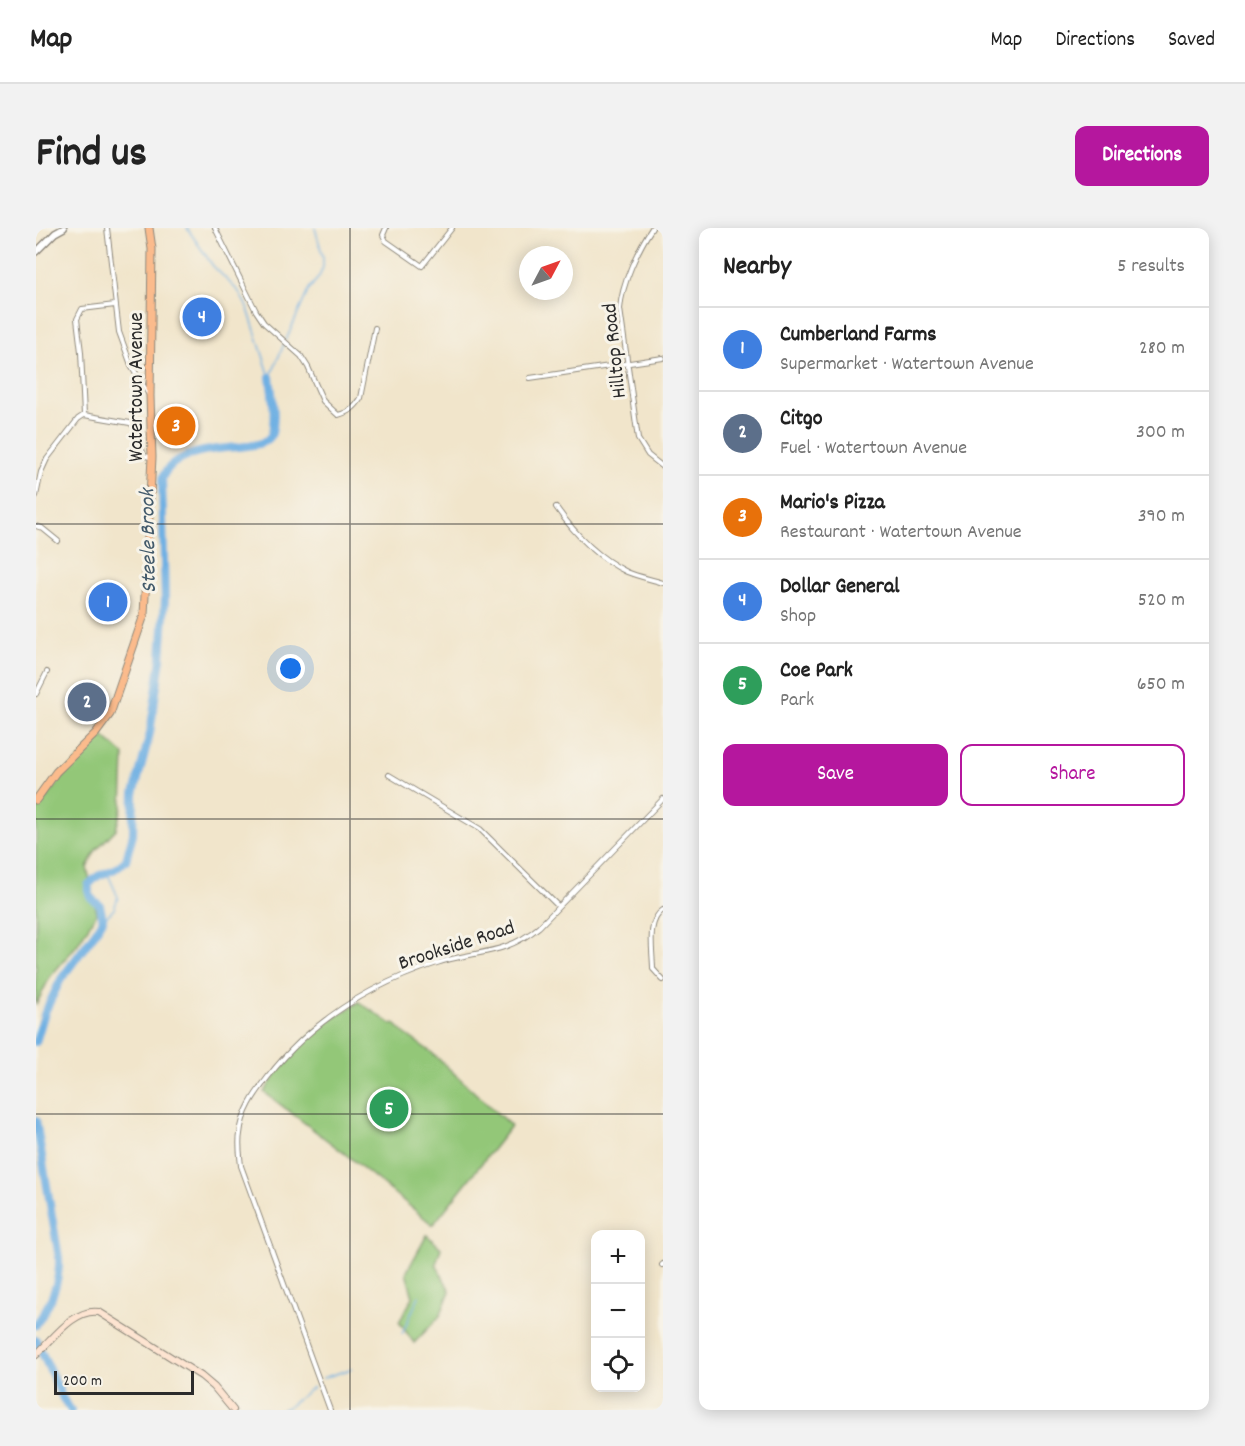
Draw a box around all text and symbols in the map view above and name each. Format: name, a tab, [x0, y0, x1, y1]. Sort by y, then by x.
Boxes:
text: Map	[30, 21, 72, 61]
text: Map	[991, 26, 1022, 56]
text: Directions	[1055, 26, 1135, 56]
text: Saved	[1168, 26, 1215, 56]
text: Find us	[36, 126, 147, 186]
button: Directions	[1075, 126, 1209, 186]
north arrow	[519, 246, 573, 300]
text: Nearby	[723, 249, 791, 286]
text: 5 results	[1117, 253, 1185, 281]
pin: 4	[182, 294, 222, 340]
street label: Hilltop Road	[596, 302, 636, 400]
street label: Watertown Avenue	[123, 312, 153, 462]
text: Cumberland Farms	[780, 320, 937, 351]
text: 1	[740, 335, 745, 363]
text: 280 m	[1139, 335, 1185, 363]
text: Supermarket · Watertown Avenue	[780, 351, 1034, 379]
pin: 3	[156, 404, 196, 448]
text: Citgo	[780, 404, 822, 435]
text: 2	[738, 419, 747, 447]
text: 300 m	[1136, 419, 1185, 447]
text: Fuel · Watertown Avenue	[780, 435, 967, 463]
water label: Steele Brook	[133, 487, 166, 593]
text: Mario's Pizza	[780, 488, 885, 519]
text: 3	[738, 503, 747, 531]
text: 390 m	[1138, 503, 1185, 531]
text: Restaurant · Watertown Avenue	[780, 519, 1022, 547]
text: Dollar General	[780, 572, 899, 603]
pin: 1	[88, 580, 128, 625]
text: 4	[738, 587, 747, 615]
text: 520 m	[1138, 587, 1185, 615]
text: Shop	[780, 603, 816, 631]
your location	[276, 654, 305, 683]
text: Coe Park	[780, 656, 853, 687]
text: 5	[738, 671, 747, 699]
text: 650 m	[1137, 671, 1185, 699]
pin: 2	[68, 680, 106, 724]
text: Park	[780, 687, 814, 715]
button: Save	[723, 744, 948, 806]
button: Share	[960, 744, 1185, 806]
street label: Brookside Road	[395, 914, 519, 980]
pin: 5	[370, 1086, 408, 1132]
map controls	[591, 1230, 645, 1392]
button: +	[591, 1230, 645, 1284]
button: −	[591, 1284, 645, 1338]
button: locate	[591, 1338, 645, 1392]
scale bar	[54, 1368, 194, 1396]
text: 200 m	[63, 1370, 102, 1393]

